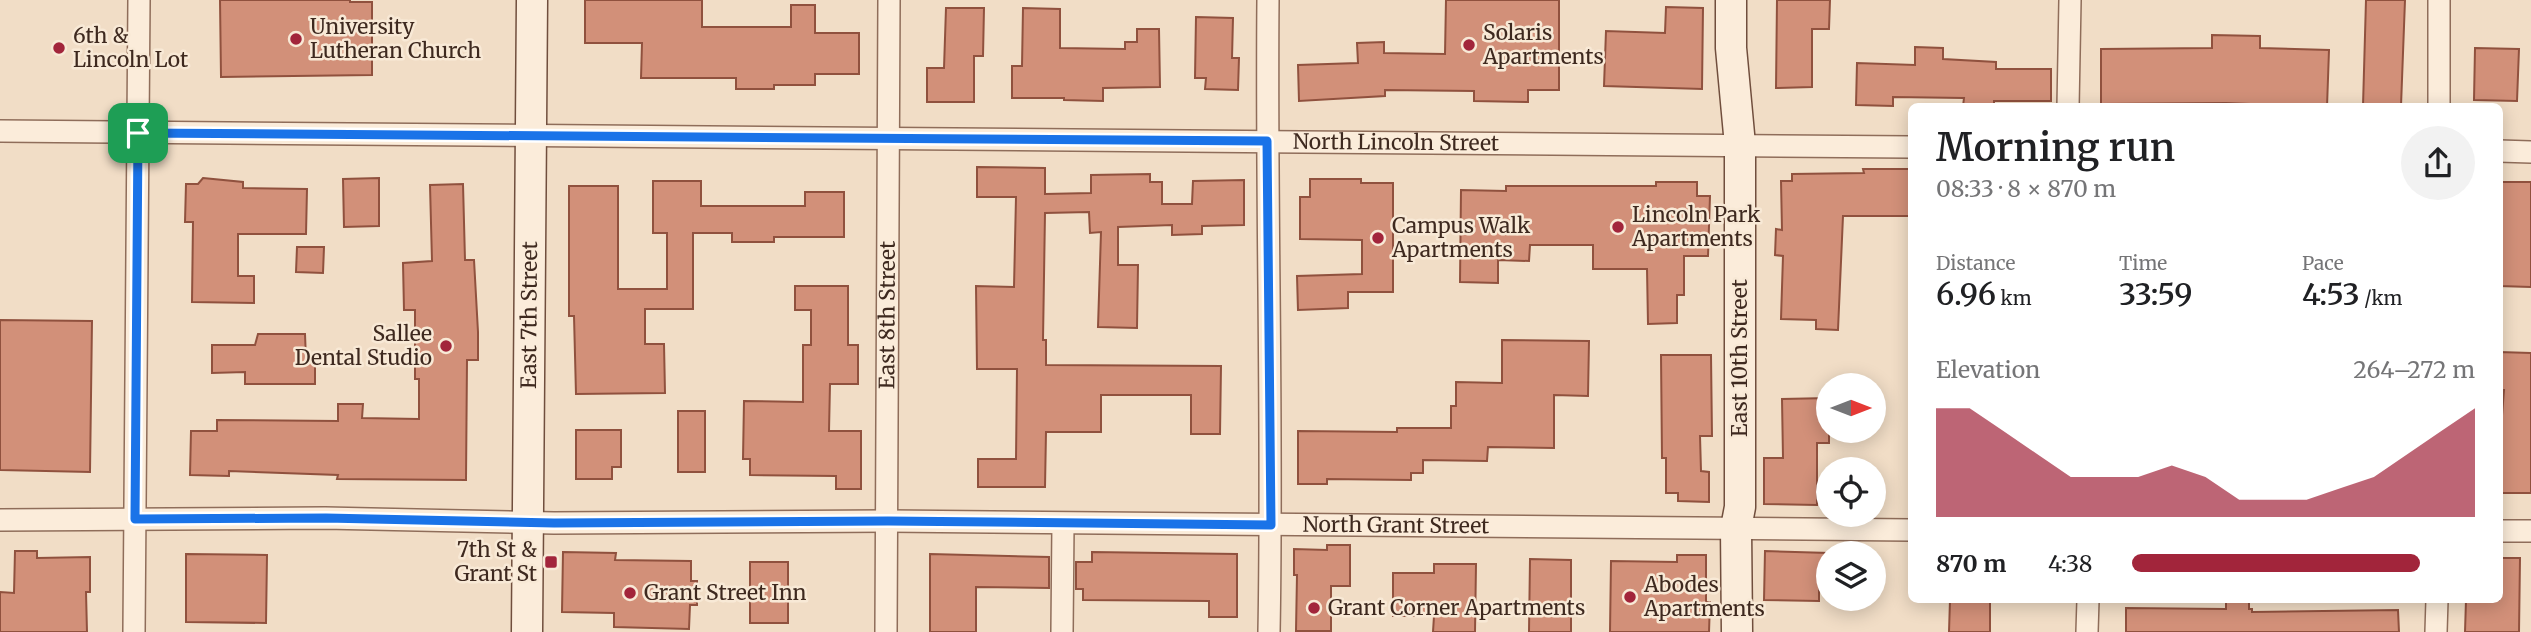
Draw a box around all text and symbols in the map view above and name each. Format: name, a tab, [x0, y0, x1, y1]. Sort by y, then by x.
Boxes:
place label: University Lutheran Church	[310, 13, 481, 64]
place label: Solaris Apartments	[1482, 19, 1604, 70]
place label: 6th & Lincoln Lot	[73, 22, 188, 73]
marker: University Lutheran Church	[288, 31, 304, 47]
marker: Solaris Apartments	[1461, 37, 1477, 53]
marker: 6th & Lincoln Lot	[51, 40, 67, 56]
pin	[108, 103, 168, 163]
icon: arrive	[119, 114, 157, 152]
text: Morning run	[1936, 124, 2175, 171]
button: share	[2401, 126, 2475, 200]
street label: North Lincoln Street	[1293, 128, 1499, 157]
text: 08:33 · 8 × 870 m	[1936, 174, 2116, 203]
place label: Lincoln Park Apartments	[1631, 201, 1761, 252]
place label: Campus Walk Apartments	[1391, 212, 1531, 263]
marker: Lincoln Park Apartments	[1610, 219, 1626, 235]
marker: Campus Walk Apartments	[1370, 230, 1386, 246]
street label: East 7th Street	[515, 241, 543, 389]
street label: East 8th Street	[873, 241, 901, 389]
text: Distance	[1936, 251, 2015, 275]
text: Time	[2119, 251, 2167, 275]
text: Pace	[2302, 251, 2344, 275]
text: 6.96	[1936, 275, 1996, 313]
text: 33:59	[2119, 275, 2193, 313]
text: 4:53	[2302, 275, 2360, 313]
street label: East 10th Street	[1726, 279, 1753, 437]
text: km	[1996, 286, 2032, 310]
text: /km	[2360, 286, 2403, 310]
place label: Sallee Dental Studio	[295, 320, 432, 371]
marker: Sallee Dental Studio	[438, 338, 454, 354]
text: Elevation	[1936, 355, 2040, 384]
text: 264–272 m	[2353, 355, 2475, 384]
north arrow	[1816, 373, 1886, 443]
map controls	[1816, 373, 1886, 611]
button: locate	[1816, 457, 1886, 527]
street label: North Grant Street	[1302, 511, 1490, 539]
place label: 7th St & Grant St	[454, 536, 537, 587]
button: layers	[1816, 541, 1886, 611]
text: 870 m	[1936, 549, 2006, 578]
text: 4:38	[2048, 549, 2093, 578]
marker: 7th St & Grant St	[543, 554, 559, 570]
place label: Abodes Apartments	[1643, 571, 1765, 622]
place label: Grant Street Inn	[644, 579, 807, 606]
marker: Grant Street Inn	[622, 585, 638, 601]
marker: Abodes Apartments	[1622, 589, 1638, 605]
place label: Grant Corner Apartments	[1328, 594, 1585, 621]
marker: Grant Corner Apartments	[1306, 600, 1322, 616]

